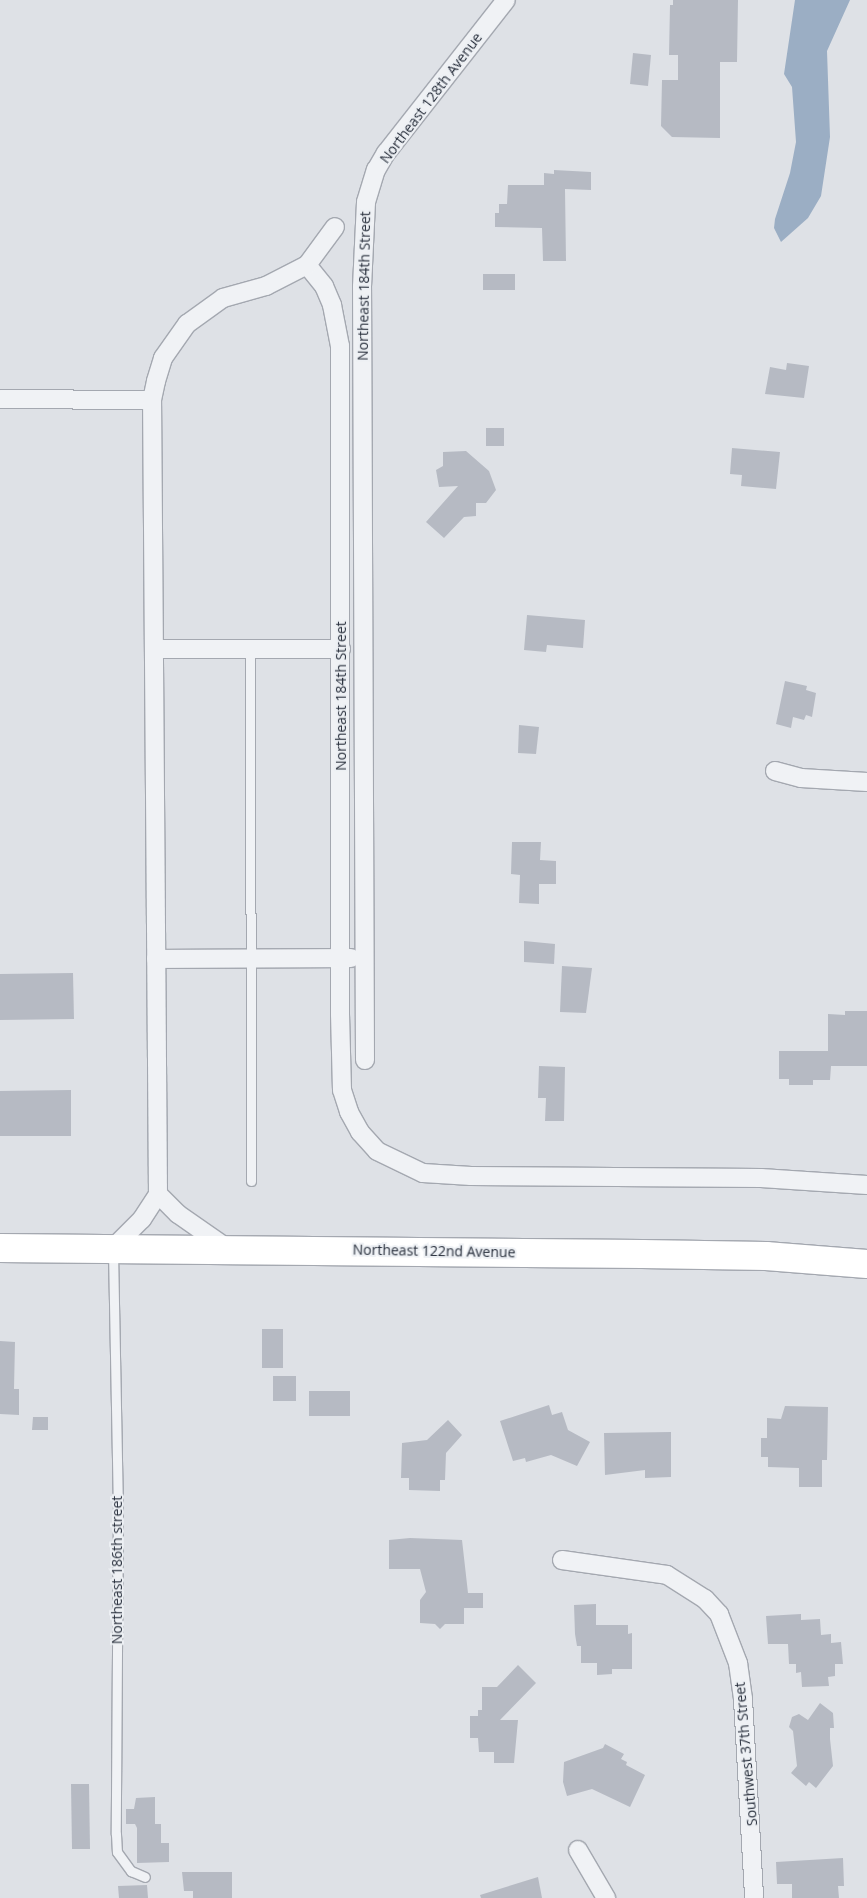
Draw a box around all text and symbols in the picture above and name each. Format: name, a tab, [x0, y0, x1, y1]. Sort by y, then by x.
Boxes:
street label: Northeast 128th Avenue	[376, 29, 486, 167]
street label: Northeast 184th Street	[354, 211, 374, 361]
street label: Northeast 184th Street	[333, 621, 349, 771]
street label: Northeast 122nd Avenue	[352, 1241, 516, 1261]
street label: Northeast 186th street	[109, 1496, 125, 1644]
street label: Southwest 37th Street	[731, 1681, 761, 1827]

